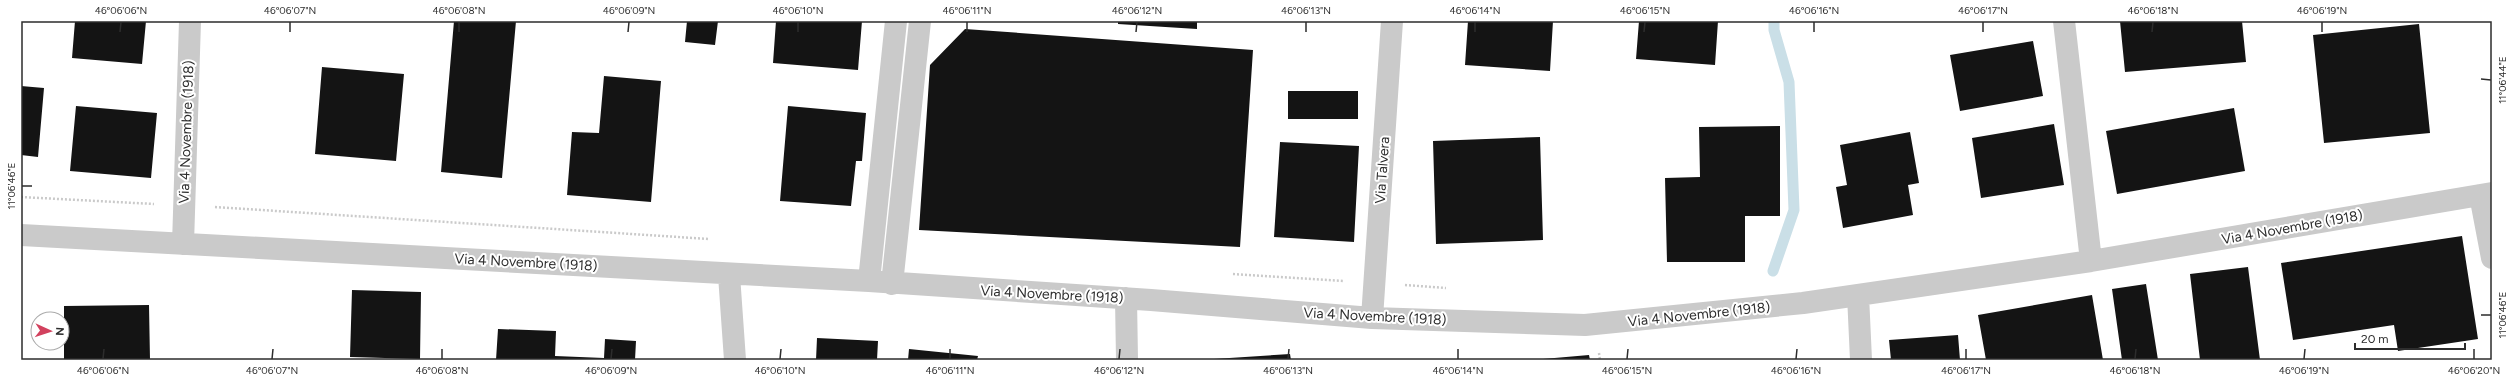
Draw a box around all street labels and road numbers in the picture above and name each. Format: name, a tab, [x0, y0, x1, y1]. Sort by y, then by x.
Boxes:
street label: Via 4 Novembre (1918)	[176, 60, 197, 204]
street label: Via Talvera	[1372, 136, 1393, 204]
street label: Via 4 Novembre (1918)	[2220, 207, 2364, 248]
street label: Via 4 Novembre (1918)	[454, 250, 598, 275]
street label: Via 4 Novembre (1918)	[980, 282, 1124, 307]
street label: Via 4 Novembre (1918)	[1627, 299, 1771, 330]
street label: Via 4 Novembre (1918)	[1303, 304, 1447, 329]

